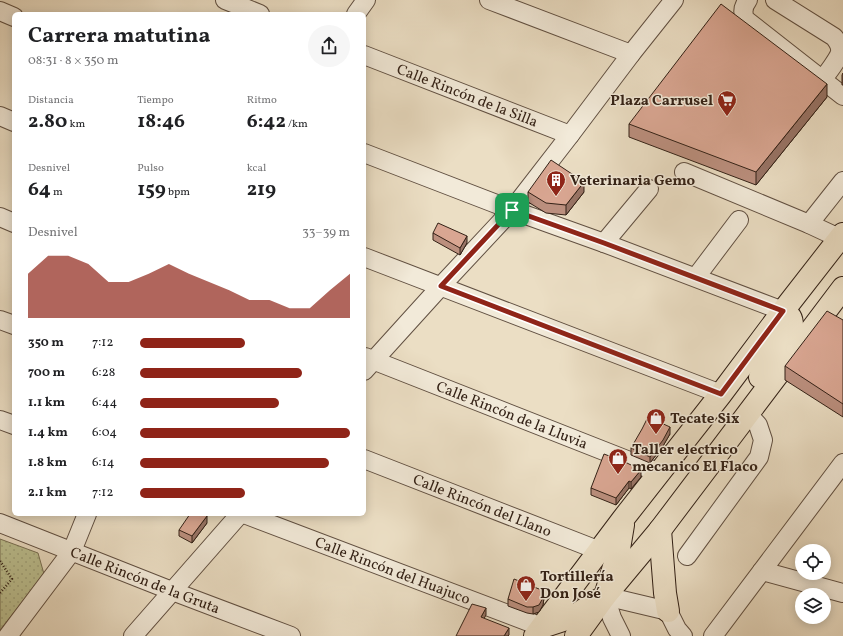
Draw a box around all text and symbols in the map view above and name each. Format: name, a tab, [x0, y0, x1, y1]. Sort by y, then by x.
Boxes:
text: Carrera matutina	[28, 21, 210, 52]
button: share	[308, 25, 350, 67]
text: 08:31 · 8 × 350 m	[28, 52, 118, 70]
street label: Calle Rincón de la Silla	[393, 60, 541, 133]
supermarket icon: Plaza Carrusel	[716, 89, 738, 117]
place label: Plaza Carrusel	[610, 91, 713, 112]
text: Distancia	[28, 93, 74, 108]
text: Tiempo	[137, 93, 174, 108]
text: Ritmo	[247, 93, 277, 108]
text: 2.80	[28, 108, 67, 136]
text: 18:46	[137, 108, 185, 136]
text: 6:42	[247, 108, 286, 136]
text: km	[67, 117, 85, 132]
text: /km	[286, 117, 308, 132]
text: Desnivel	[28, 161, 70, 176]
text: Pulso	[137, 161, 164, 176]
text: kcal	[247, 161, 266, 176]
building icon: Veterinaria Gemo	[545, 169, 567, 197]
place label: Veterinaria Gemo	[570, 171, 696, 192]
text: 64	[28, 176, 51, 204]
text: 159	[137, 176, 166, 204]
text: 219	[247, 176, 276, 204]
text: m	[51, 185, 63, 200]
text: bpm	[166, 185, 190, 200]
pin	[495, 193, 529, 227]
icon: arrive	[501, 199, 523, 221]
text: Desnivel	[28, 224, 78, 242]
text: 33–39 m	[302, 224, 350, 242]
text: 350 m	[28, 334, 64, 352]
text: 7:12	[92, 334, 113, 352]
text: 700 m	[28, 364, 65, 382]
text: 6:28	[92, 364, 115, 382]
street label: Calle Rincón de la Lluvia	[433, 377, 590, 456]
text: 1.1 km	[28, 394, 65, 412]
text: 6:44	[92, 394, 117, 412]
shop icon: Tecate Six	[645, 407, 667, 435]
place label: Tecate Six	[670, 409, 740, 430]
text: 1.4 km	[28, 424, 68, 442]
text: 6:04	[92, 424, 117, 442]
place label: Taller electrico mecanico El Flaco	[632, 440, 758, 478]
shop icon: Taller electrico mecanico El Flaco	[607, 447, 629, 475]
text: 1.8 km	[28, 454, 67, 472]
text: 6:14	[92, 454, 114, 472]
street label: Calle Rincón del Llano	[409, 470, 554, 543]
text: 2.1 km	[28, 484, 67, 502]
text: 7:12	[92, 484, 113, 502]
street label: Calle Rincón del Huajuco	[311, 533, 473, 611]
street label: Calle Rincón de la Gruta	[67, 543, 222, 620]
map controls	[795, 544, 831, 624]
button: locate	[795, 544, 831, 580]
place label: Tortillería Don José	[540, 567, 614, 605]
shop icon: Tortillería Don José	[515, 574, 537, 602]
button: layers	[795, 588, 831, 624]

